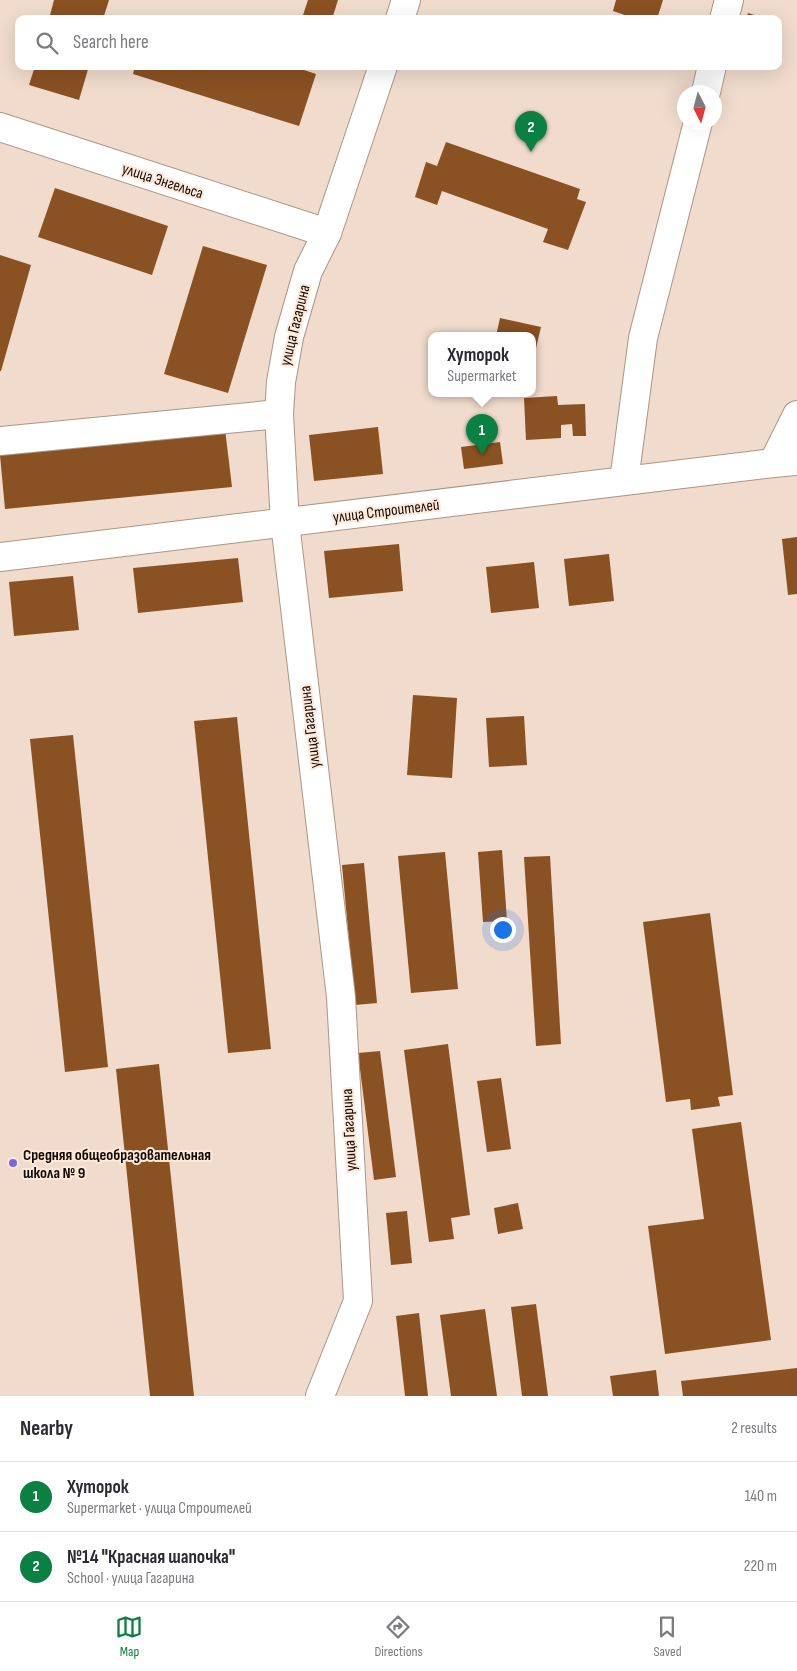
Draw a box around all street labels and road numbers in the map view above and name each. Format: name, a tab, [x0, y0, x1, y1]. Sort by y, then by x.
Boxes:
street label: улица Энгельса	[120, 159, 206, 203]
street label: улица Гагарина	[276, 283, 315, 368]
street label: улица Строителей	[332, 496, 441, 527]
street label: улица Гагарина	[296, 685, 325, 769]
street label: улица Гагарина	[338, 1088, 361, 1172]

